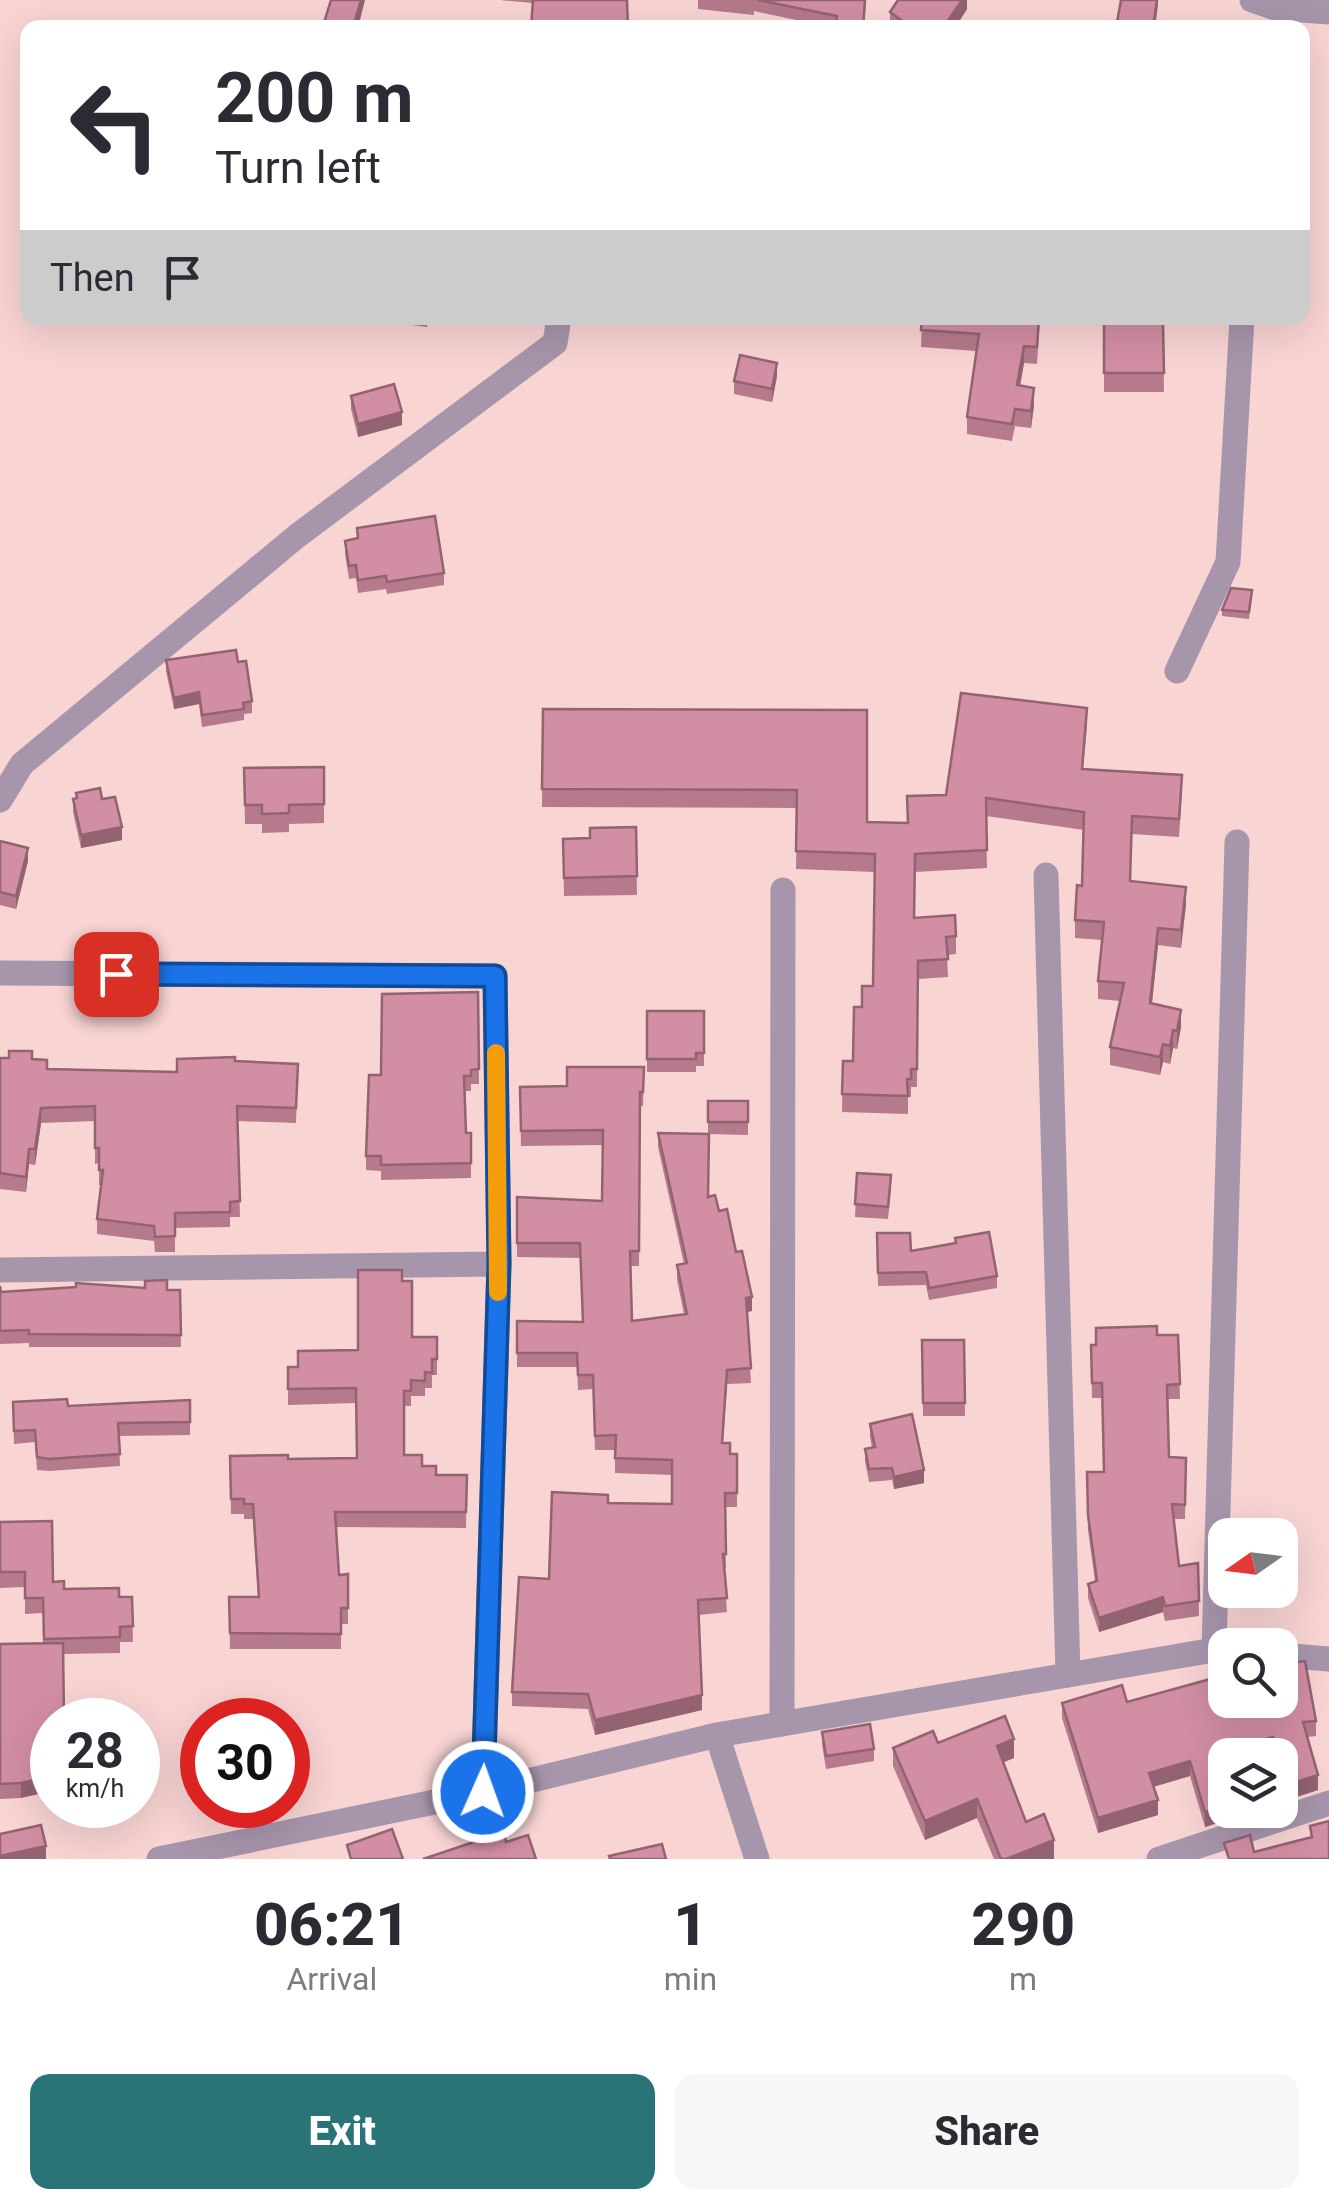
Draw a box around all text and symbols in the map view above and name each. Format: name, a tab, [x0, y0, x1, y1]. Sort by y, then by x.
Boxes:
text: 200 m	[215, 57, 414, 139]
icon: left	[50, 60, 180, 190]
text: Turn left	[215, 141, 381, 194]
icon: arrive	[155, 250, 210, 305]
text: Then	[50, 256, 135, 300]
pin	[74, 932, 159, 1017]
icon: arrive	[89, 947, 144, 1002]
north arrow	[1208, 1518, 1298, 1608]
map controls	[1208, 1518, 1298, 1828]
button: search	[1208, 1628, 1298, 1718]
speed limit sign: 30	[180, 1698, 310, 1828]
text: 28	[66, 1722, 124, 1780]
button: layers	[1208, 1738, 1298, 1828]
position arrow	[431, 1740, 535, 1844]
text: km/h	[66, 1774, 124, 1803]
text: 06:21	[254, 1889, 410, 1960]
text: 1	[673, 1889, 708, 1960]
text: 290	[971, 1889, 1075, 1960]
text: Arrival	[286, 1960, 377, 1998]
text: min	[664, 1960, 717, 1998]
text: m	[1009, 1960, 1037, 1998]
button: Exit	[30, 2074, 655, 2189]
button: Share	[675, 2074, 1299, 2189]

